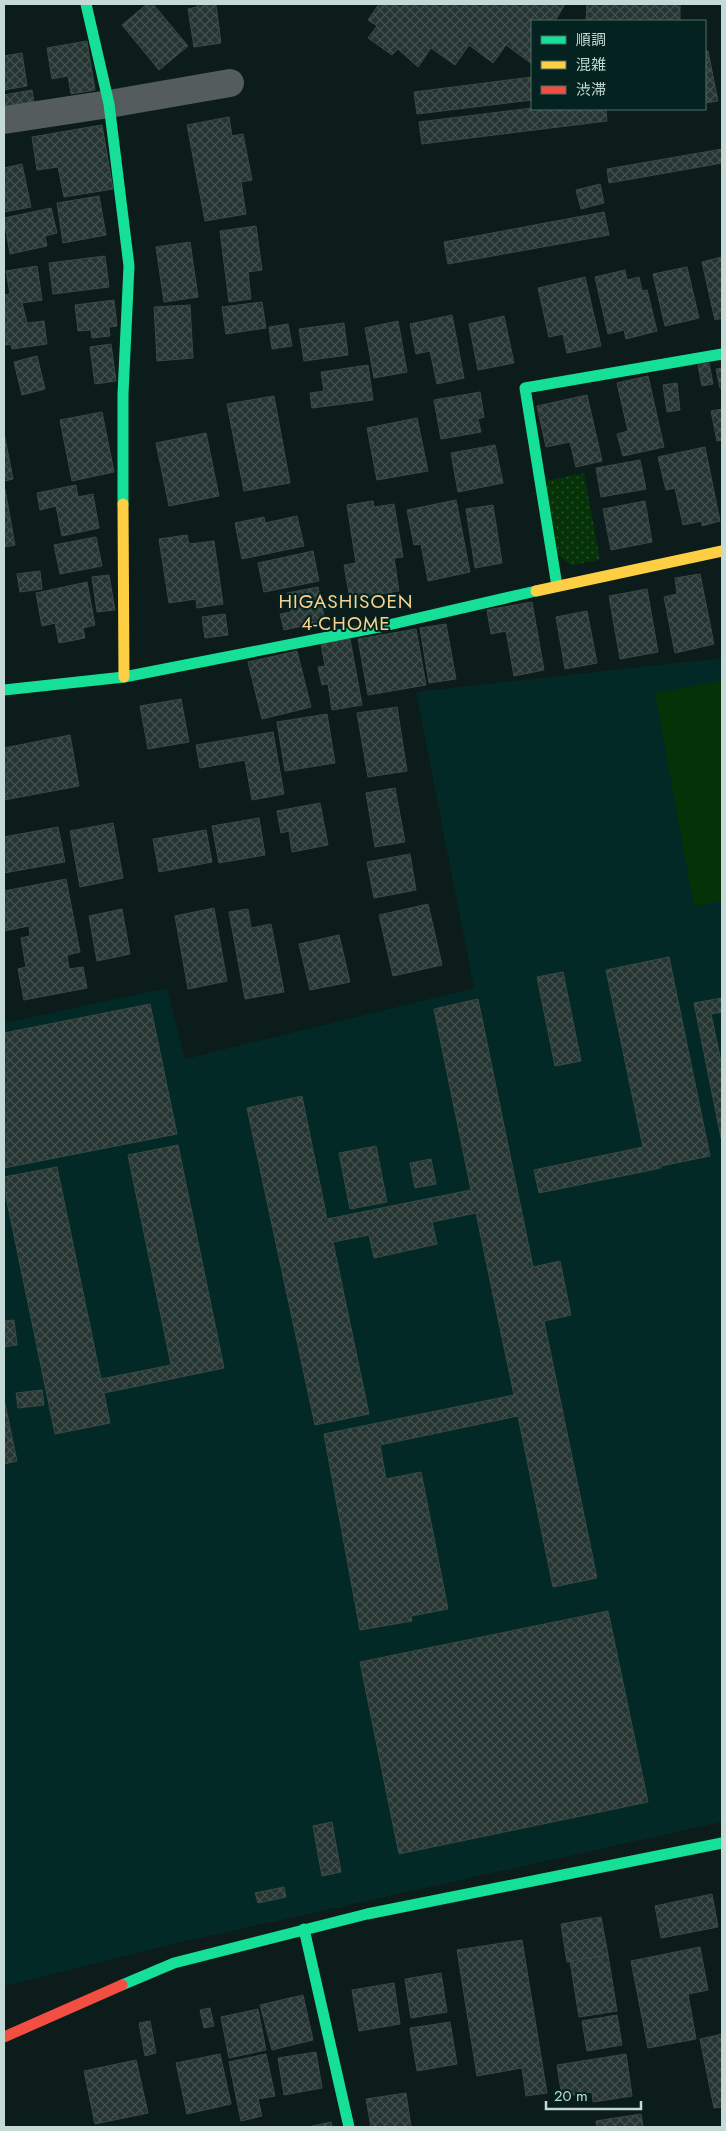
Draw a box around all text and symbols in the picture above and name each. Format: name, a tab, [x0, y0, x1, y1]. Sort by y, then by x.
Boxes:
legend	[531, 20, 706, 110]
text: 順調	[576, 29, 606, 51]
text: 混雑	[576, 54, 606, 76]
text: 渋滞	[576, 79, 606, 101]
district label: HIGASHISOEN 4-CHOME	[278, 588, 414, 637]
scale bar	[546, 2078, 641, 2110]
text: 20 m	[554, 2085, 588, 2107]

